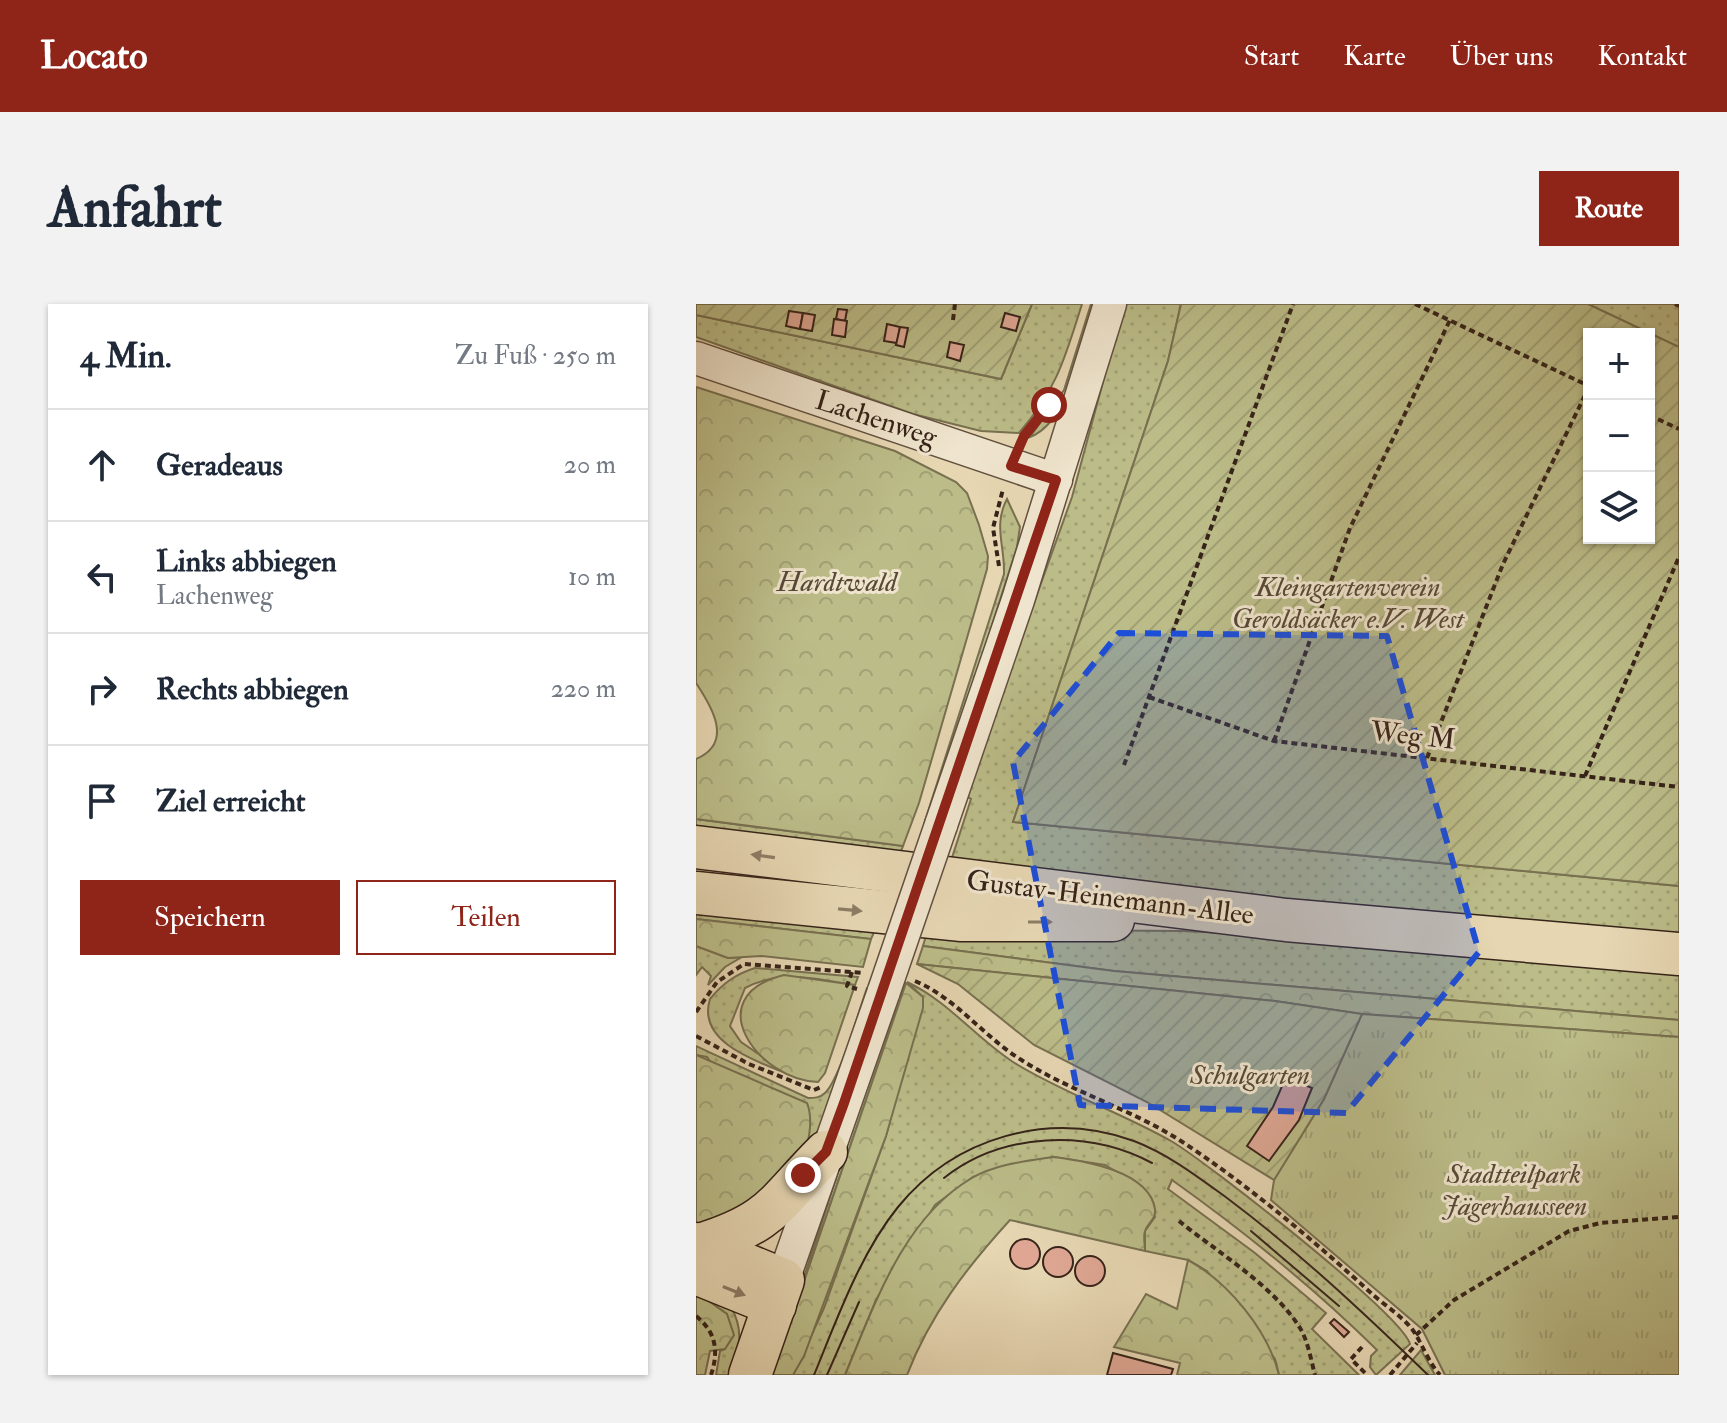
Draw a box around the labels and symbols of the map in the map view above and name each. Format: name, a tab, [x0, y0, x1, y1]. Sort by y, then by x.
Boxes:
street label: Lachenweg	[811, 383, 943, 456]
route start	[1031, 387, 1067, 423]
park label: Hardtwald	[775, 565, 899, 600]
park label: Kleingartenverein Geroldsäcker e.V. West	[1232, 570, 1466, 637]
street label: Weg M	[1368, 714, 1457, 758]
one-way arrow	[750, 849, 775, 862]
street label: Gustav-Heinemann-Allee	[964, 863, 1256, 933]
one-way arrow	[838, 903, 863, 916]
one-way arrow	[1028, 916, 1053, 928]
park label: Schulgarten	[1189, 1058, 1310, 1093]
route end	[785, 1157, 821, 1193]
park label: Stadtteilpark Jägerhausseen	[1441, 1157, 1587, 1224]
one-way arrow	[722, 1284, 746, 1297]

